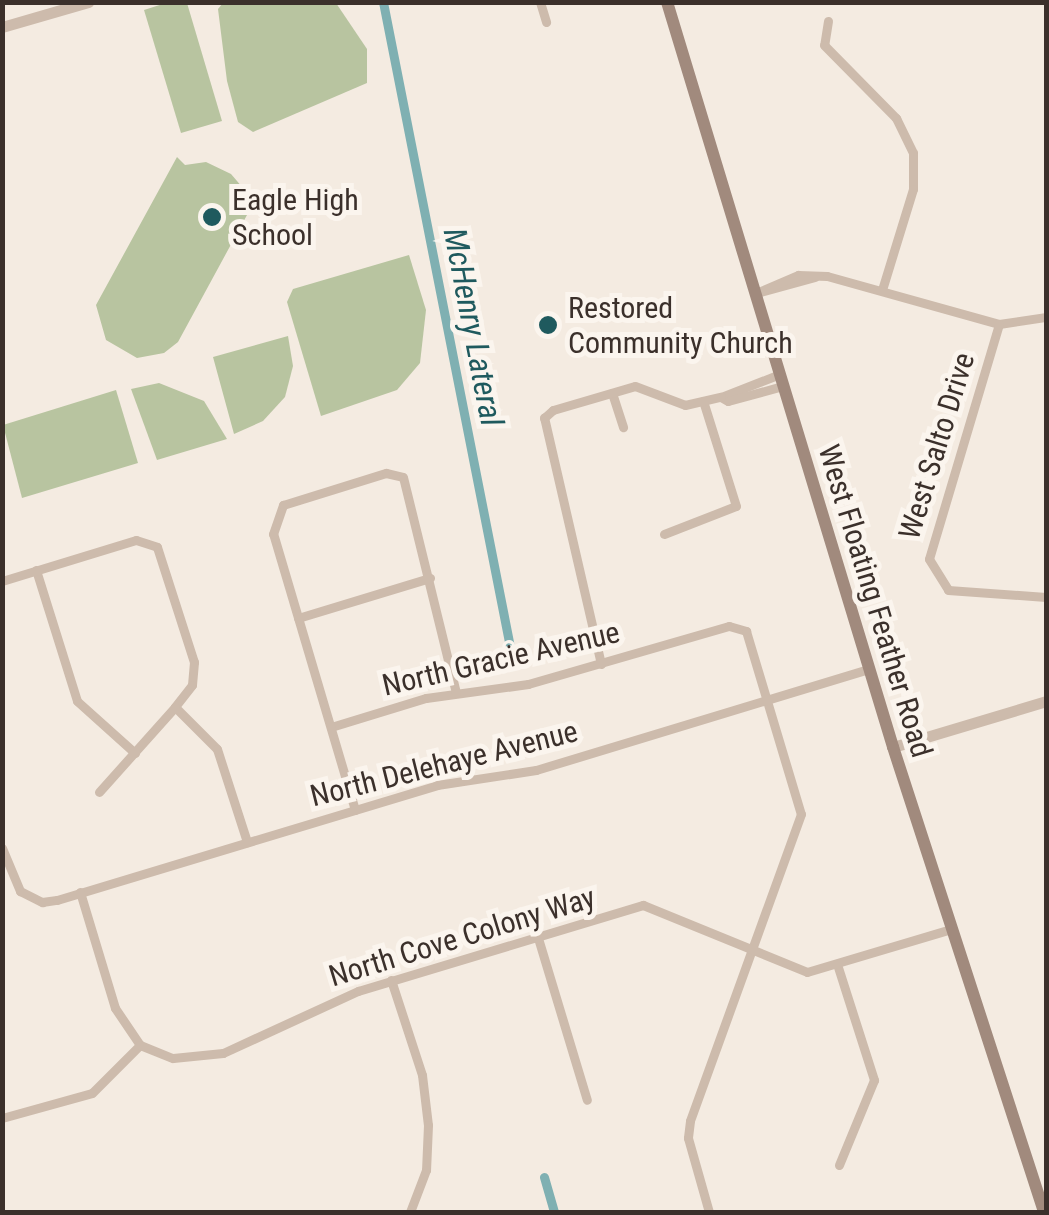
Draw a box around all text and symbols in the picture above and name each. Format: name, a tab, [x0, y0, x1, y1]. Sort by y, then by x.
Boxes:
place label: Eagle High School	[232, 182, 359, 252]
marker: Eagle High School	[201, 206, 223, 228]
water label: McHenry Lateral	[435, 225, 511, 429]
place label: Restored Community Church	[568, 290, 793, 360]
marker: Restored Community Church	[537, 314, 559, 336]
street label: West Salto Drive	[892, 348, 982, 544]
street label: West Floating Feather Road	[810, 440, 940, 762]
street label: North Gracie Avenue	[379, 614, 623, 704]
street label: North Delehaye Avenue	[307, 713, 581, 815]
street label: North Cove Colony Way	[325, 879, 599, 995]

